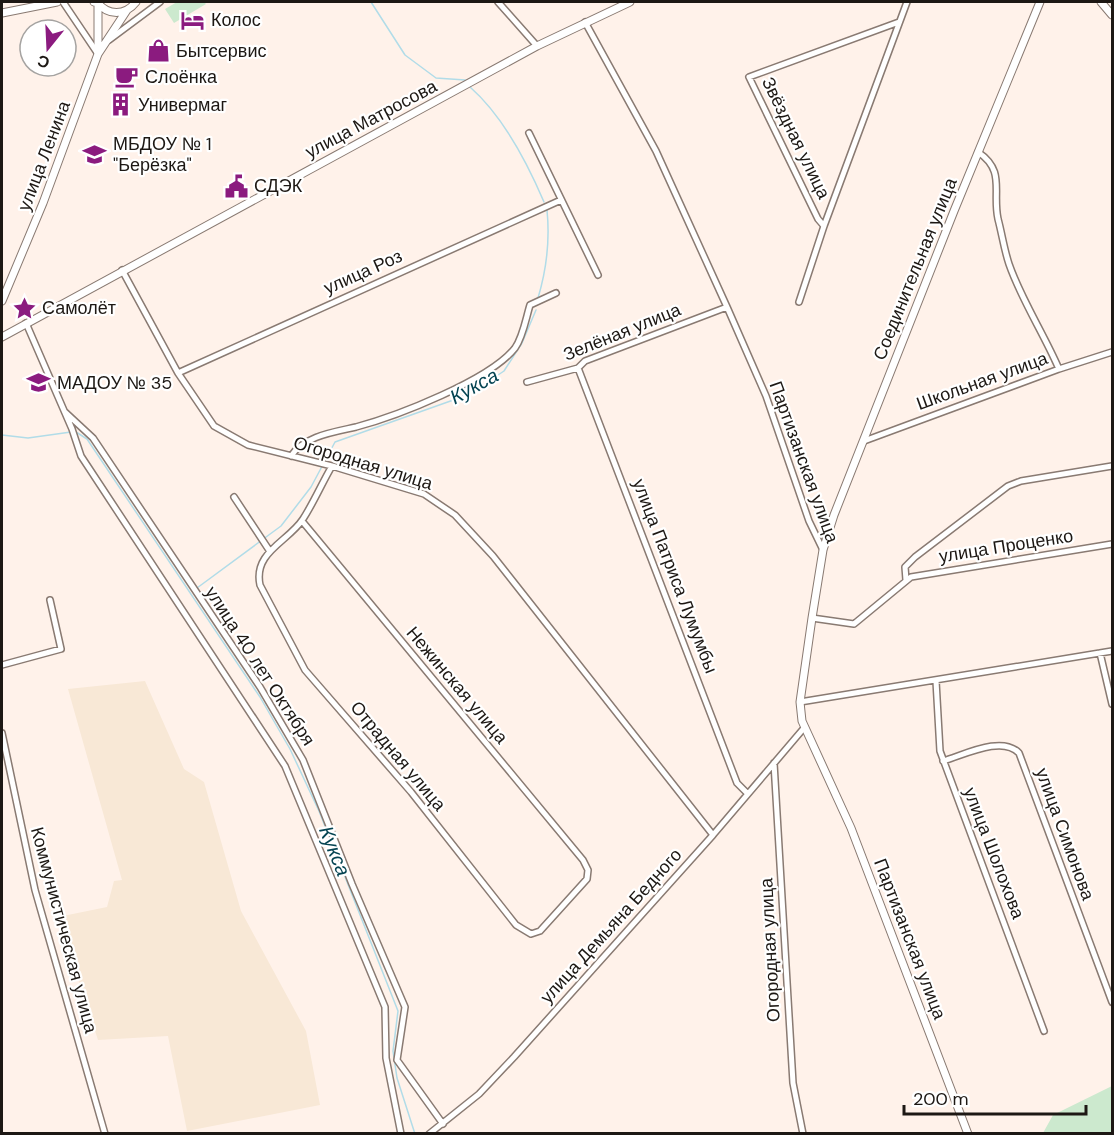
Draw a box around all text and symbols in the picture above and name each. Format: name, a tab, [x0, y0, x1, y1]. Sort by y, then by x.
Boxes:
hotel icon: Колос	[180, 7, 206, 33]
place label: Колос	[211, 8, 261, 32]
north arrow	[18, 18, 78, 78]
shop icon: Бытсервис	[145, 38, 171, 64]
place label: Бытсервис	[176, 39, 266, 63]
text: С	[34, 50, 52, 74]
cafe icon: Слоёнка	[114, 64, 140, 90]
place label: Слоёнка	[145, 65, 218, 89]
street label: Звёздная улица	[756, 73, 836, 204]
street label: улица Матросова	[301, 74, 442, 164]
building icon: Универмаг	[107, 92, 133, 118]
place label: Универмаг	[138, 93, 227, 117]
street label: улица Ленина	[12, 97, 76, 214]
place label: МБДОУ № 1 "Берёзка"	[113, 132, 212, 177]
school or university icon: МБДОУ № 1 "Берёзка"	[82, 141, 108, 167]
public building icon: СДЭК	[223, 173, 249, 199]
street label: Соединительная улица	[867, 173, 963, 364]
place label: СДЭК	[254, 174, 303, 198]
street label: улица Роз	[320, 244, 406, 300]
place icon: Самолёт	[11, 295, 37, 321]
place label: Самолёт	[42, 296, 116, 320]
street label: Зелёная улица	[560, 297, 685, 366]
street label: Школьная улица	[913, 346, 1052, 416]
water label: Кукса	[445, 362, 503, 410]
school or university icon: МАДОУ № 35	[26, 370, 52, 396]
place label: МАДОУ № 35	[57, 371, 172, 395]
street label: Партизанская улица	[764, 378, 845, 547]
street label: Огородная улица	[291, 430, 436, 496]
street label: улица Патриса Лумумбы	[627, 475, 723, 677]
street label: улица Проценко	[937, 524, 1075, 568]
street label: улица 40 лет Октября	[200, 582, 320, 750]
street label: Нежинская улица	[401, 621, 514, 749]
street label: Отрадная улица	[345, 696, 452, 817]
street label: улица Симонова	[1030, 765, 1100, 904]
street label: улица Шолохова	[958, 784, 1030, 923]
water label: Кукса	[313, 822, 357, 880]
street label: Коммунистическая улица	[25, 824, 103, 1037]
street label: улица Демьяна Бедного	[535, 843, 687, 1009]
street label: Партизанская улица	[868, 855, 952, 1024]
street label: Огородная улица	[754, 876, 786, 1023]
scale bar	[904, 1078, 1086, 1116]
text: 200 m	[913, 1087, 969, 1111]

